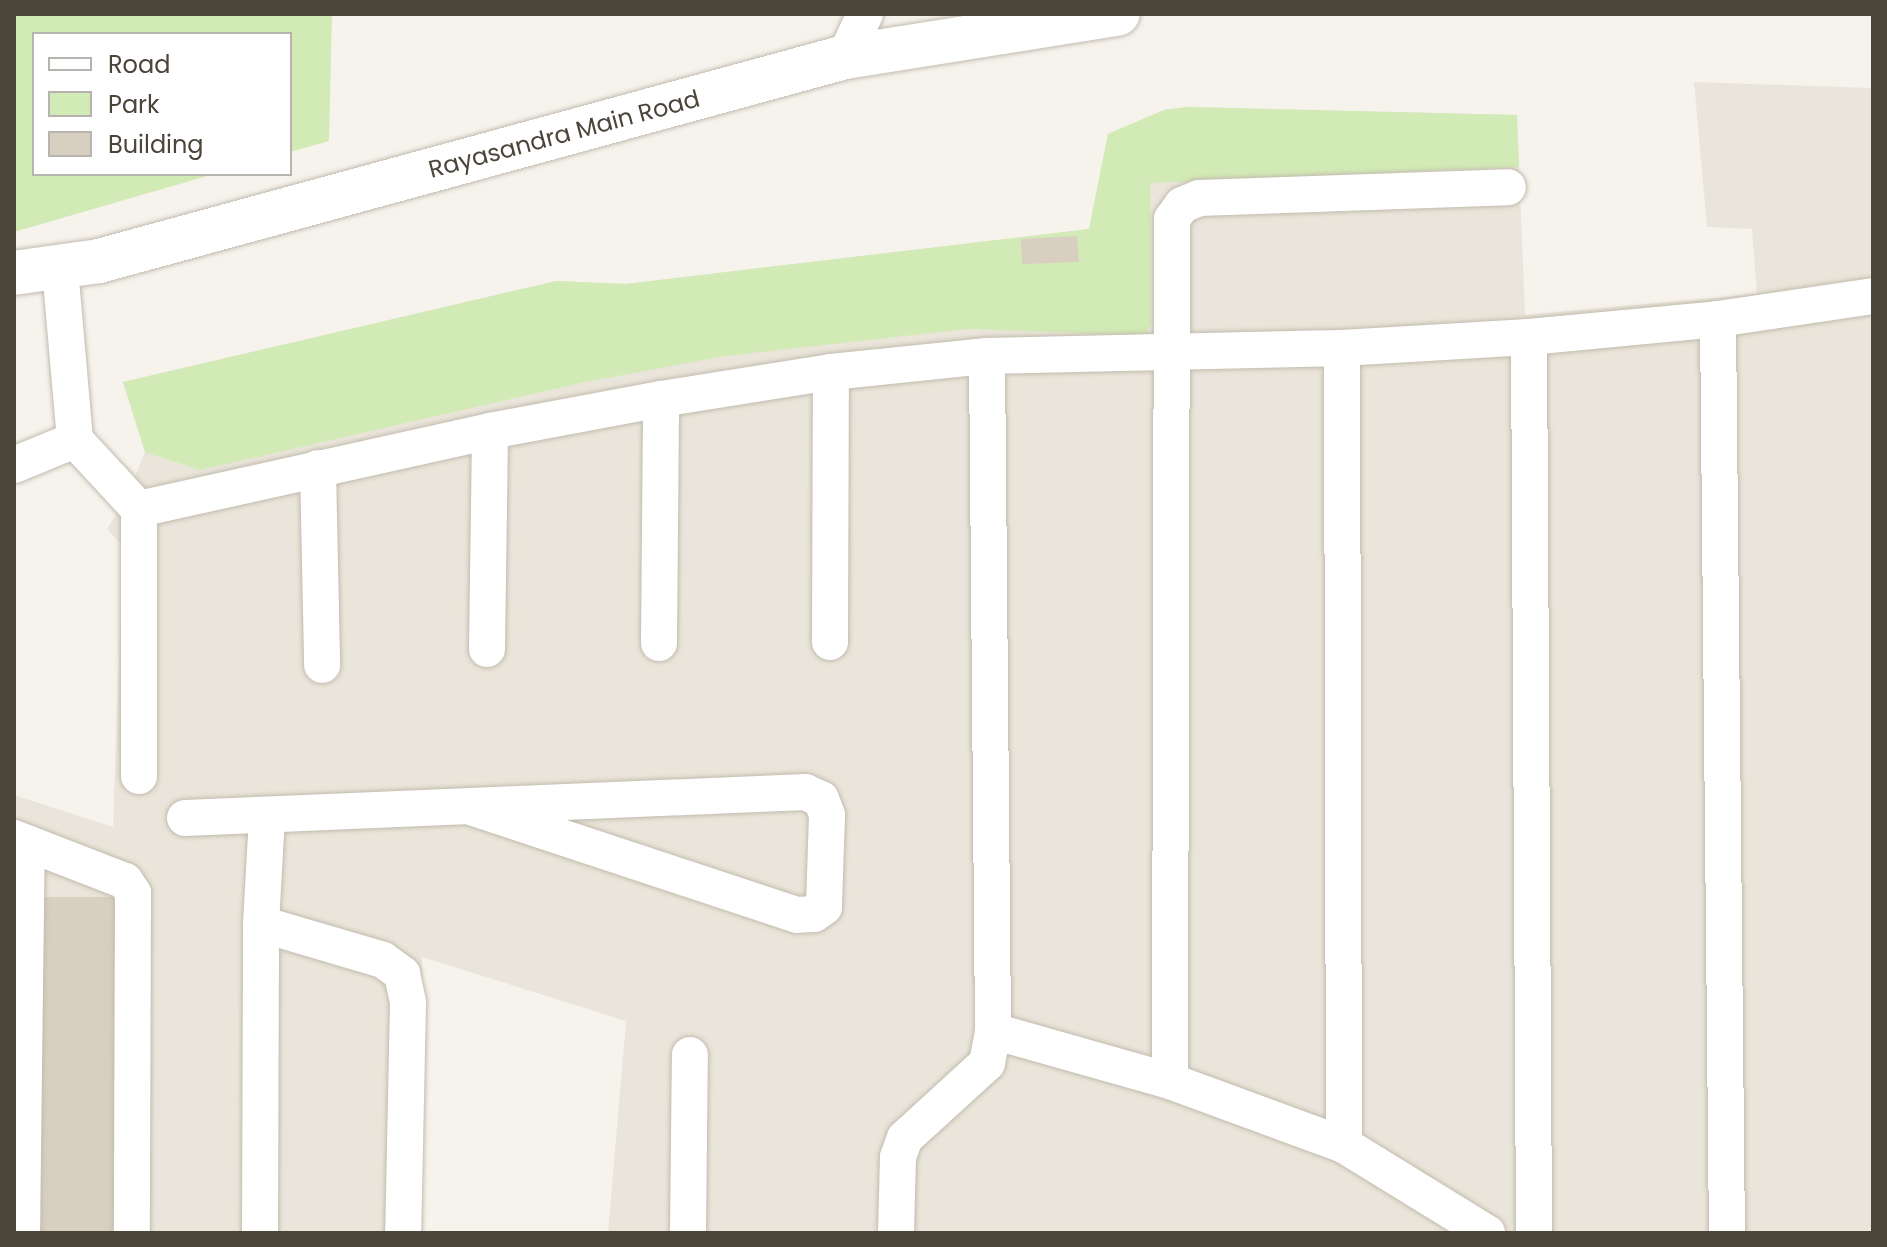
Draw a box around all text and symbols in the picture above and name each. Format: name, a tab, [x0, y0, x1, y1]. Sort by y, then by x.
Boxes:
legend	[32, 32, 292, 176]
text: Road	[108, 48, 170, 81]
street label: Rayasandra Main Road	[425, 84, 703, 184]
text: Park	[108, 88, 159, 121]
text: Building	[108, 128, 204, 161]

